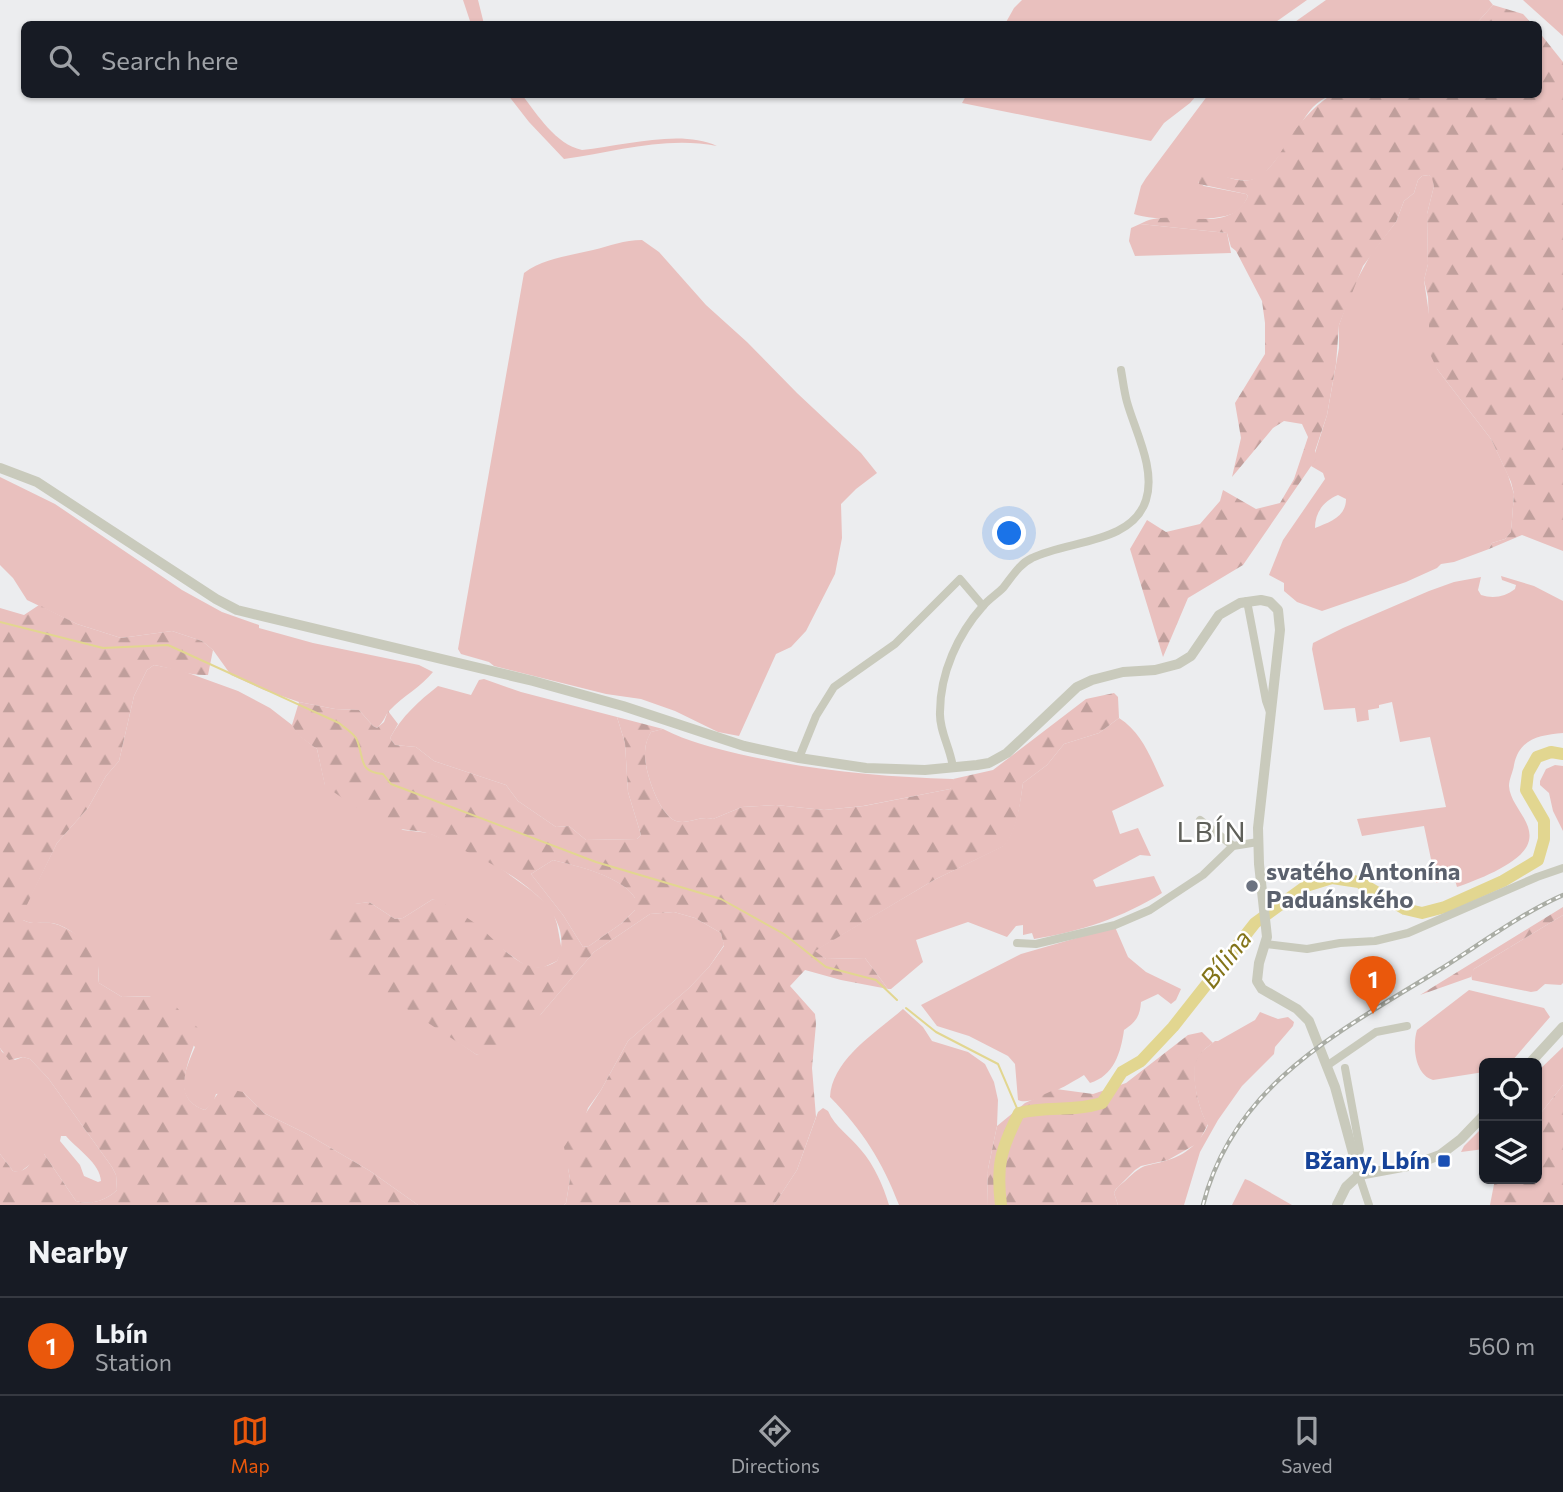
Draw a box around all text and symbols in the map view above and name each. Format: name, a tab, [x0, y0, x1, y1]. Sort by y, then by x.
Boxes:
search box	[21, 21, 1542, 98]
icon: search	[45, 41, 83, 79]
text: Search here	[101, 44, 239, 75]
your location	[992, 516, 1026, 550]
district label: LBÍN	[1176, 814, 1248, 848]
place label: svatého Antonína Paduánského	[1266, 856, 1461, 913]
marker: svatého Antonína Paduánského	[1244, 878, 1260, 894]
water label: Bílina	[1192, 923, 1257, 993]
pin: 1	[1350, 956, 1396, 1014]
map controls	[1479, 1058, 1542, 1184]
button: locate	[1479, 1058, 1542, 1121]
button: layers	[1479, 1121, 1542, 1184]
place label: Bžany, Lbín	[1304, 1145, 1430, 1174]
marker: Bžany, Lbín	[1436, 1153, 1452, 1169]
text: Nearby	[28, 1232, 128, 1269]
text: Lbín	[95, 1317, 148, 1348]
text: 1	[46, 1332, 56, 1360]
text: 560 m	[1468, 1332, 1535, 1360]
text: Station	[95, 1348, 172, 1376]
tab: Map	[231, 1412, 270, 1477]
tab: Directions	[731, 1412, 820, 1477]
tab: Saved	[1281, 1412, 1332, 1477]

